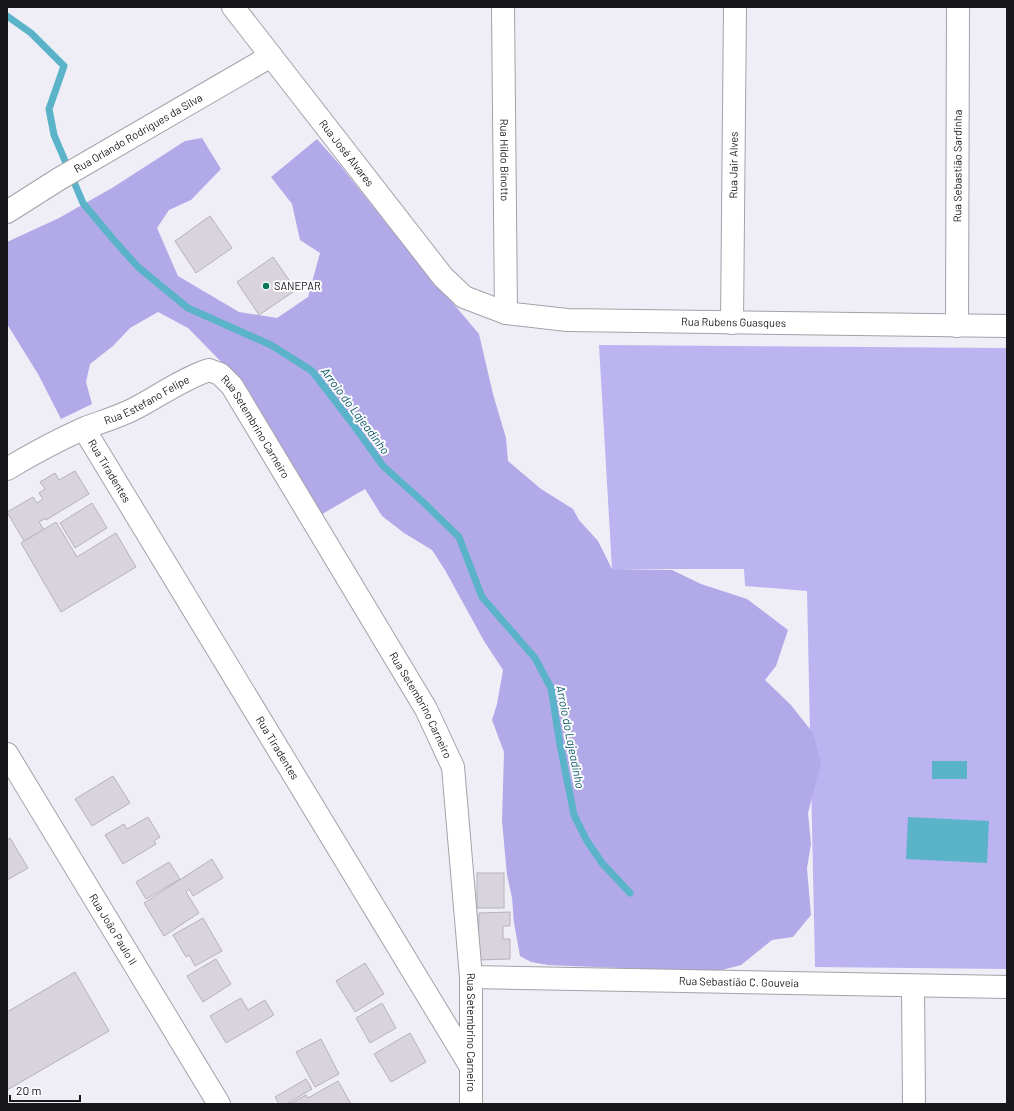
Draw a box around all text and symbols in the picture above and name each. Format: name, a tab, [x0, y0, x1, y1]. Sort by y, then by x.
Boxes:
street label: Rua Orlando Rodrigues da Silva	[71, 90, 204, 175]
street label: Rua Sebastião Sardinha	[950, 110, 964, 222]
street label: Rua José Alvares	[317, 117, 377, 189]
street label: Rua Hildo Binotto	[498, 119, 512, 201]
street label: Rua Jair Alves	[726, 132, 740, 198]
place label: SANEPAR	[274, 279, 321, 292]
marker: SANEPAR	[261, 281, 271, 291]
street label: Rua Rubens Guasques	[681, 315, 786, 329]
water label: Arroio do Lajeadinho	[319, 364, 393, 457]
street label: Rua Estefano Felipe	[102, 372, 191, 427]
street label: Rua Setembrino Carneiro	[219, 372, 293, 480]
street label: Rua Tiradentes	[86, 437, 134, 505]
street label: Rua Setembrino Carneiro	[387, 649, 455, 760]
water label: Arroio do Lajeadinho	[554, 684, 588, 790]
street label: Rua Tiradentes	[254, 714, 302, 782]
street label: Rua João Paulo II	[87, 891, 140, 967]
street label: Rua Setembrino Carneiro	[465, 972, 478, 1092]
street label: Rua Sebastião C. Gouveia	[679, 974, 799, 989]
scale bar	[10, 1077, 80, 1103]
text: 20 m	[16, 1083, 42, 1097]

